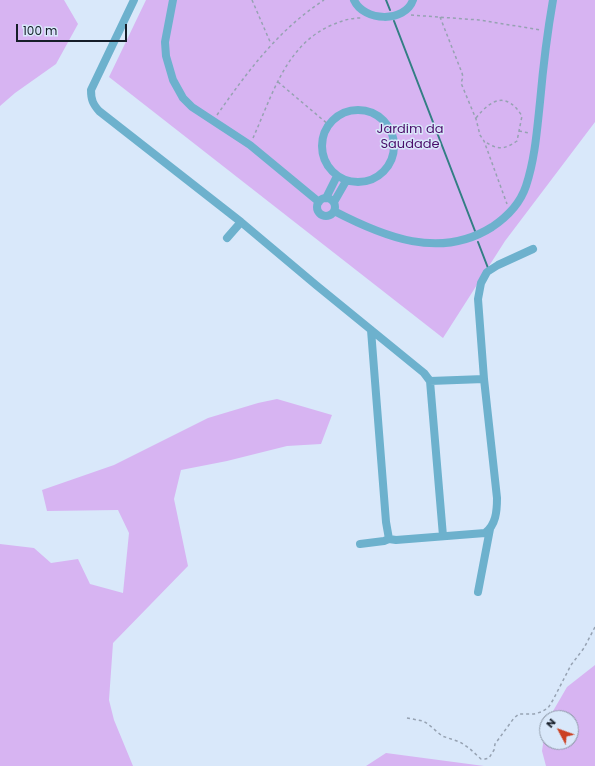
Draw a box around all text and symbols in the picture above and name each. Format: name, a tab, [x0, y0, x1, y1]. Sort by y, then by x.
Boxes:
scale bar	[18, 16, 129, 42]
text: 100 m	[23, 22, 57, 39]
park label: Jardim da Saudade	[377, 122, 443, 153]
north arrow	[539, 710, 579, 750]
text: N	[542, 714, 559, 731]

